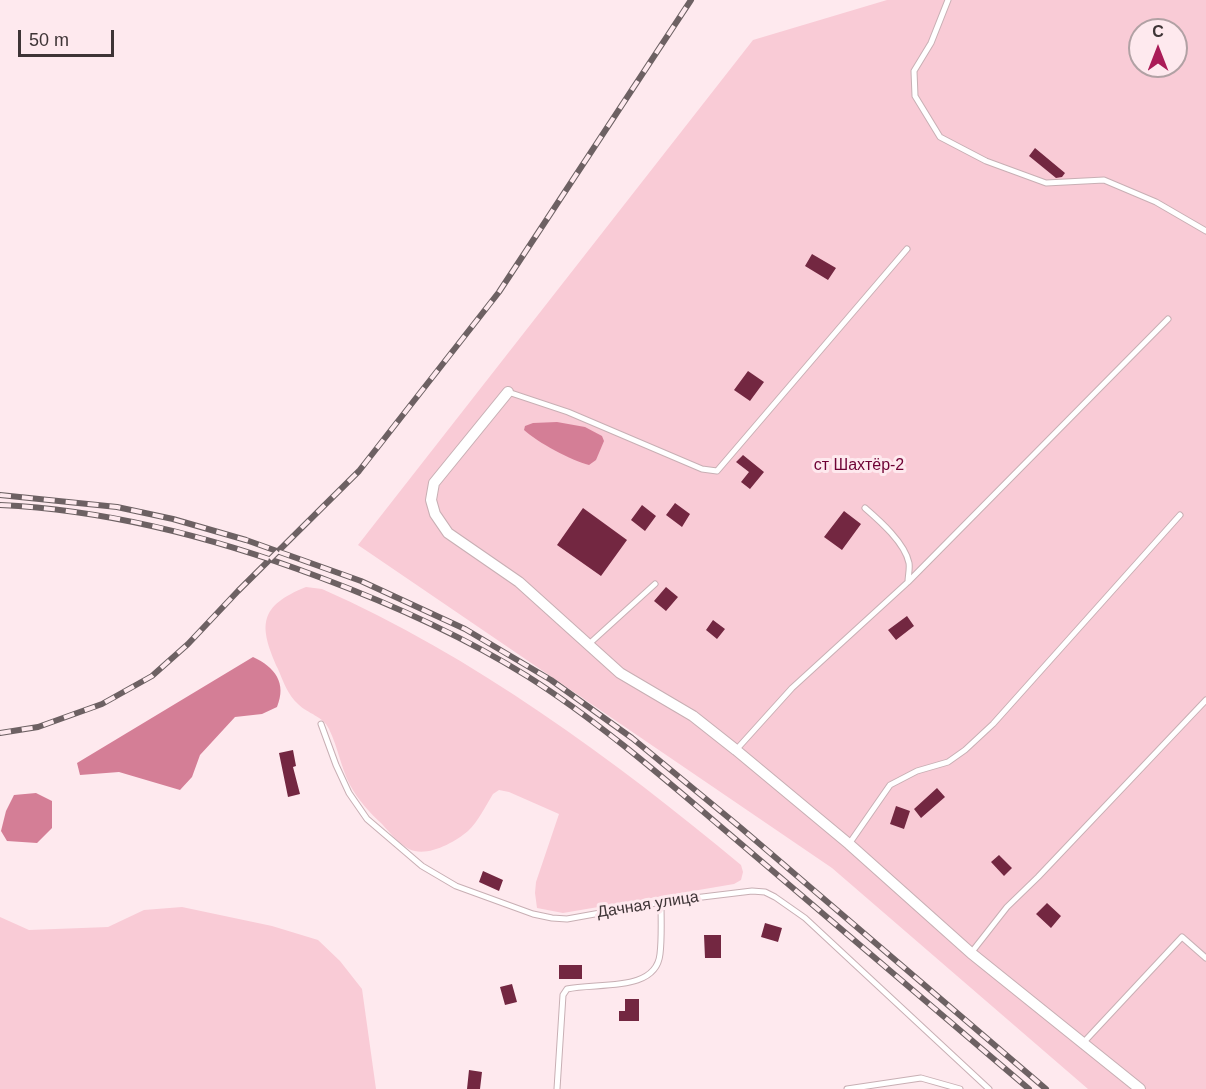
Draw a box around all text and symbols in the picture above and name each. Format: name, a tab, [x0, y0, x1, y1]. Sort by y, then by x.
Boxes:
scale bar	[21, 18, 117, 56]
north arrow	[1128, 18, 1188, 78]
text: С	[1152, 23, 1164, 40]
text: 50 m	[29, 30, 69, 50]
park label: ст Шахтёр-2	[814, 456, 904, 476]
street label: Дачная улица	[596, 887, 700, 923]

